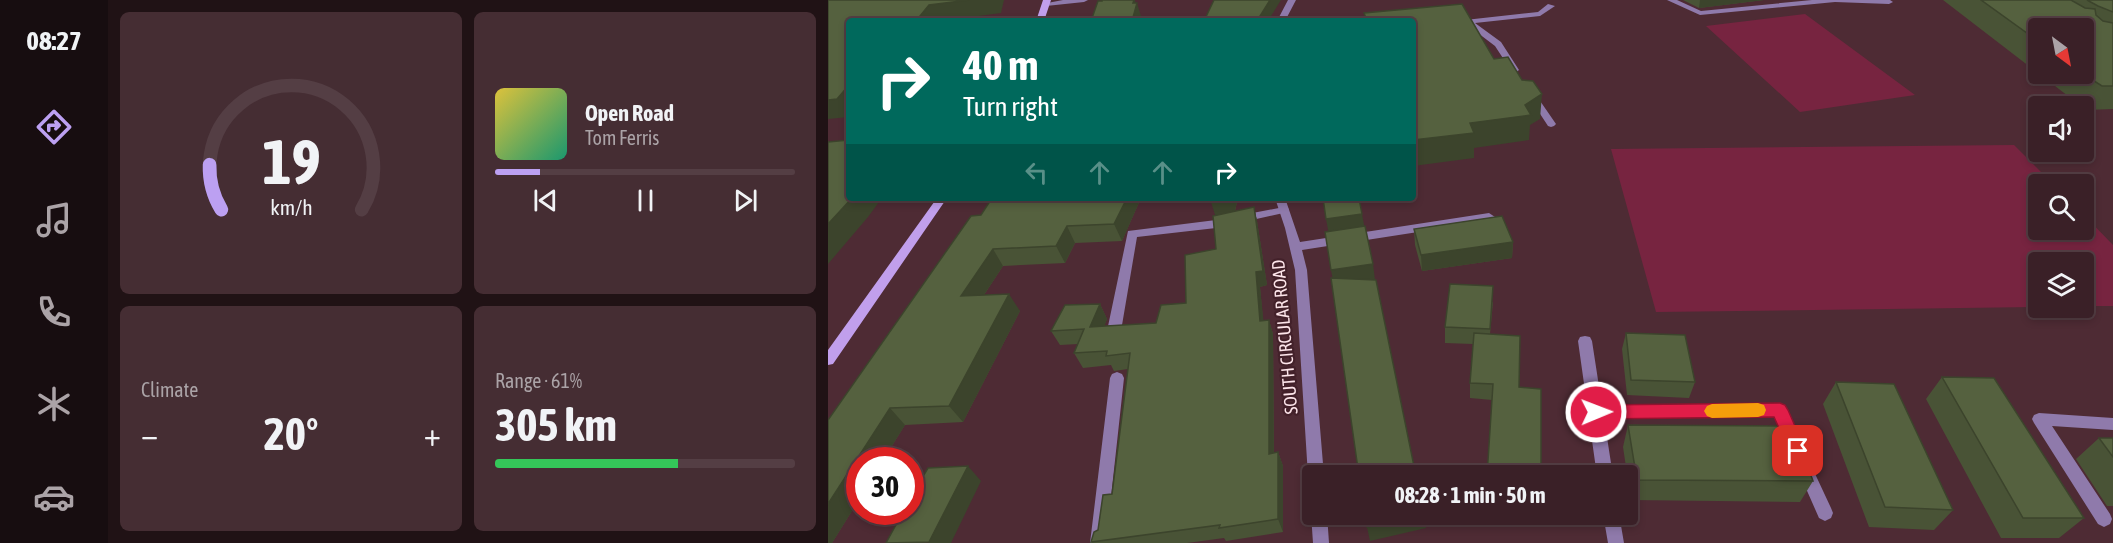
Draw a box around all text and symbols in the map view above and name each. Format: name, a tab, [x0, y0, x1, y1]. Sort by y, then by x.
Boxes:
north arrow	[2028, 18, 2094, 84]
map controls	[2028, 18, 2094, 318]
text: 08:27	[26, 25, 82, 56]
text: 40 m	[963, 41, 1038, 89]
icon: right	[864, 42, 942, 120]
text: Turn right	[963, 91, 1058, 122]
button: sound	[2028, 96, 2094, 162]
text: Open Road	[585, 100, 674, 126]
icon: directions	[33, 106, 75, 148]
text: 19	[262, 126, 320, 197]
text: Tom Ferris	[585, 126, 659, 149]
icon: left	[1020, 156, 1053, 189]
icon: ahead	[1083, 156, 1116, 189]
icon: ahead	[1146, 156, 1179, 189]
icon: right	[1209, 156, 1242, 189]
button: search	[2028, 174, 2094, 240]
icon: previous	[529, 184, 562, 217]
icon: pause	[629, 184, 662, 217]
icon: next	[729, 184, 762, 217]
text: km/h	[270, 195, 312, 220]
icon: music	[33, 199, 75, 241]
button: layers	[2028, 252, 2094, 318]
street label: SOUTH CIRCULAR ROAD	[1267, 259, 1302, 415]
icon: phone	[33, 291, 75, 333]
text: Range · 61%	[495, 369, 582, 392]
text: Climate	[141, 378, 198, 401]
position arrow	[1564, 380, 1628, 444]
icon: climate	[33, 383, 75, 425]
text: 305 km	[495, 399, 617, 451]
text: 20°	[264, 408, 318, 460]
text: −	[141, 415, 158, 453]
text: +	[424, 415, 441, 453]
pin	[1772, 425, 1823, 476]
icon: arrive	[1781, 434, 1814, 467]
speed limit sign: 30	[846, 447, 924, 525]
icon: car	[33, 476, 75, 518]
text: 08:28 · 1 min · 50 m	[1394, 482, 1546, 508]

